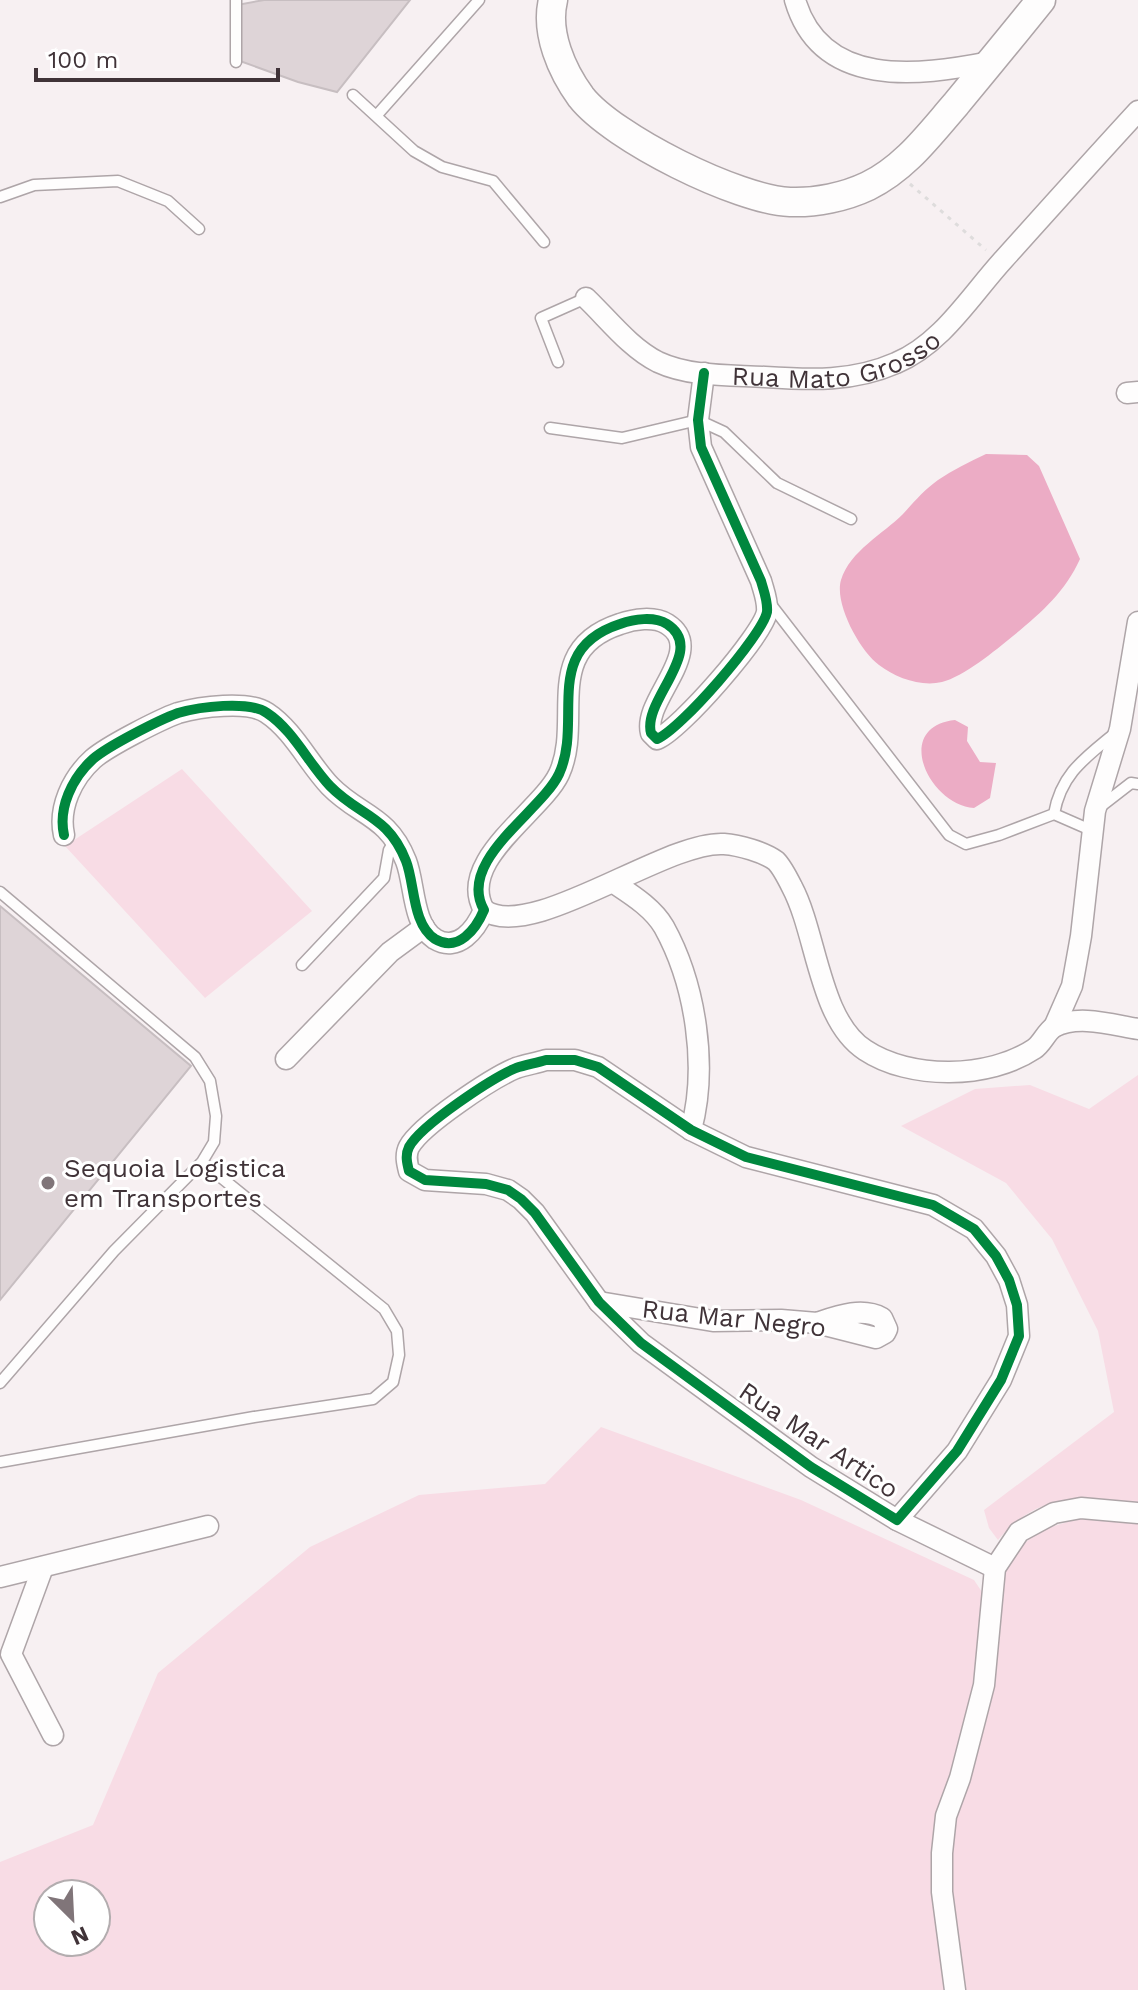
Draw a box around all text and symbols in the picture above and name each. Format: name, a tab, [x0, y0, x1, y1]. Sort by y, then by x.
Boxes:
scale bar	[36, 32, 278, 82]
text: 100 m	[48, 46, 118, 74]
street label: Rua Mato Grosso	[731, 325, 946, 394]
place label: Sequoia Logistica em Transportes	[64, 1153, 286, 1213]
marker: Sequoia Logistica em Transportes	[39, 1174, 57, 1192]
street label: Rua Mar Negro	[640, 1293, 828, 1343]
street label: Rua Mar Artico	[734, 1376, 904, 1504]
north arrow	[32, 1878, 112, 1958]
text: N	[67, 1921, 92, 1951]

